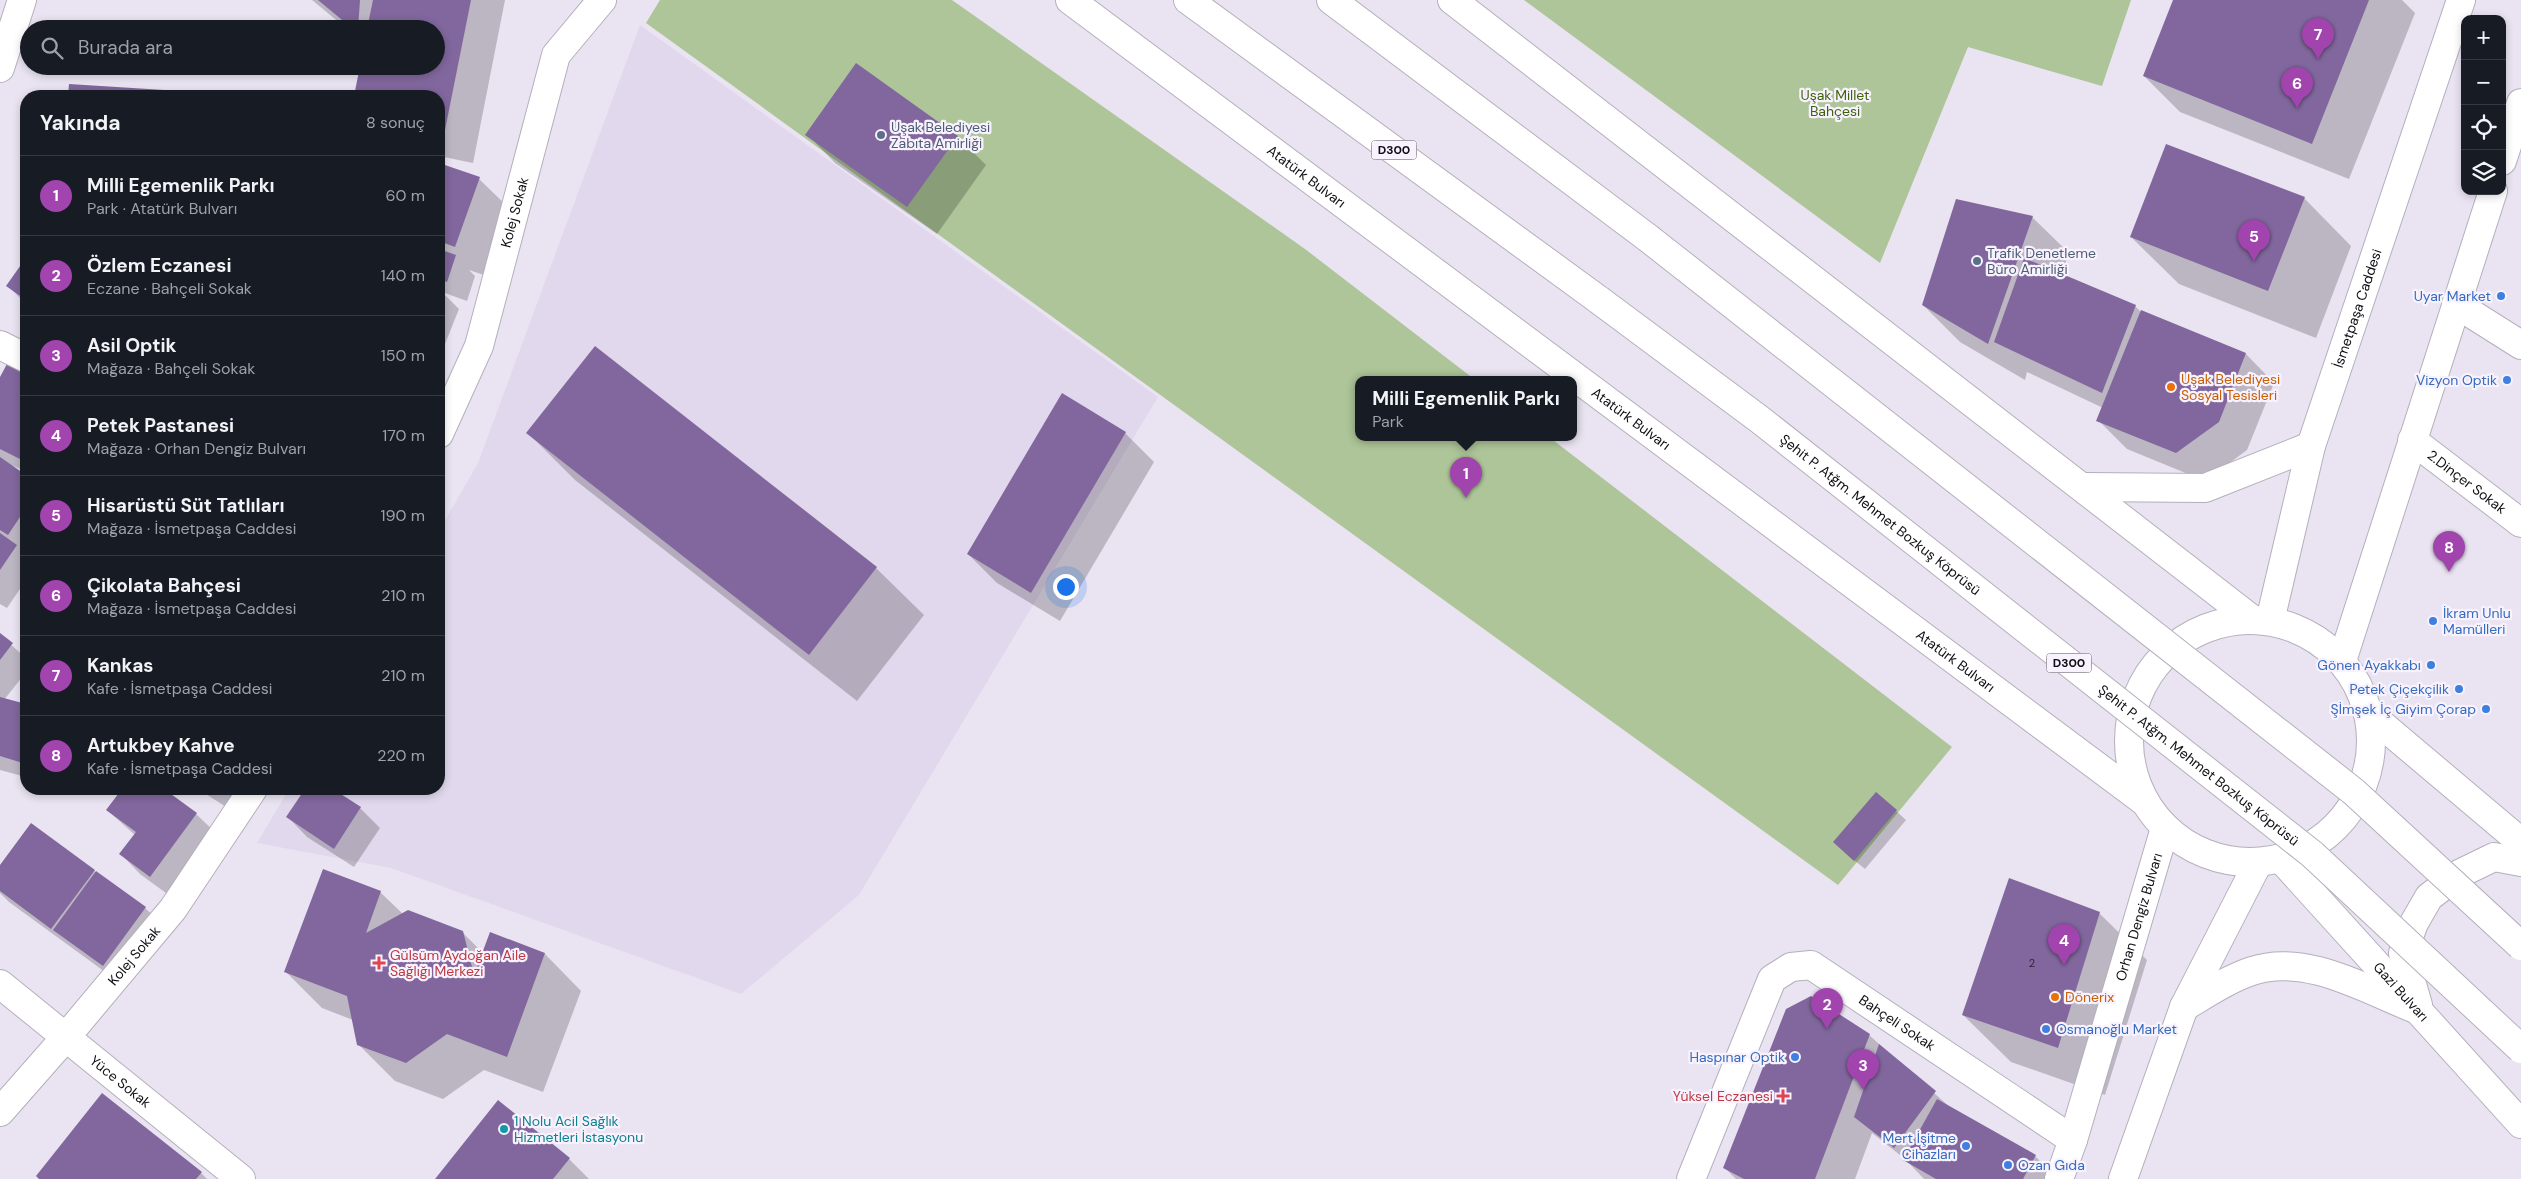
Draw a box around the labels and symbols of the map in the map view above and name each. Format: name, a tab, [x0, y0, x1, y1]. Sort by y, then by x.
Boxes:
pin: 7	[2302, 18, 2334, 59]
pin: 6	[2281, 67, 2313, 108]
park label: Uşak Millet Bahçesi	[1801, 86, 1869, 120]
place label: Uşak Belediyesi Zabıta Amirliği	[891, 118, 990, 152]
marker: Uşak Belediyesi Zabıta Amirliği	[875, 129, 887, 141]
road number: D300	[1372, 140, 1416, 160]
street label: Atatürk Bulvarı	[1264, 141, 1349, 212]
street label: Kolej Sokak	[496, 175, 532, 250]
pin: 5	[2238, 220, 2270, 261]
place label: Trafik Denetleme Büro Amirliği	[1987, 244, 2096, 278]
street label: İsmetpaşa Caddesi	[2329, 247, 2386, 370]
marker: Trafik Denetleme Büro Amirliği	[1971, 255, 1983, 267]
place label: Uyar Market	[2414, 287, 2491, 305]
marker: Uyar Market	[2495, 290, 2507, 302]
place label: Uşak Belediyesi Sosyal Tesisleri	[2181, 370, 2280, 404]
place label: Vizyon Optik	[2416, 371, 2497, 389]
marker: Vizyon Optik	[2501, 374, 2513, 386]
marker: Uşak Belediyesi Sosyal Tesisleri	[2165, 381, 2177, 393]
street label: Atatürk Bulvarı	[1588, 383, 1674, 454]
street label: Şehit P. Atğm. Mehmet Bozkuş Köprüsü	[1776, 430, 1985, 599]
street label: 2.Dinçer Sokak	[2424, 446, 2510, 518]
pin: 1	[1450, 457, 1482, 498]
pin: 8	[2433, 531, 2465, 572]
your location	[1053, 574, 1079, 600]
place label: İkram Unlu Mamülleri	[2443, 604, 2511, 638]
marker: İkram Unlu Mamülleri	[2427, 615, 2439, 627]
street label: Atatürk Bulvarı	[1913, 626, 1999, 696]
road number: D300	[2046, 654, 2092, 672]
place label: Gönen Ayakkabı	[2317, 656, 2421, 674]
marker: Gönen Ayakkabı	[2425, 659, 2437, 671]
street label: Şehit P. Atğm. Mehmet Bozkuş Köprüsü	[2095, 680, 2303, 850]
place label: Petek Çiçekçilik	[2349, 680, 2449, 698]
marker: Petek Çiçekçilik	[2453, 683, 2465, 695]
place label: Şİmşek İç Giyim Çorap	[2331, 700, 2476, 718]
marker: Şİmşek İç Giyim Çorap	[2480, 703, 2492, 715]
street label: Orhan Dengiz Bulvarı	[2111, 851, 2166, 983]
street label: Kolej Sokak	[104, 922, 164, 989]
pin: 4	[2048, 924, 2080, 965]
place label: Gülsüm Aydoğan Aile Sağlığı Merkezi	[390, 946, 526, 980]
marker: Gülsüm Aydoğan Aile Sağlığı Merkezi	[372, 956, 386, 970]
house number: 2	[2029, 956, 2035, 970]
street label: Gazi Bulvarı	[2370, 958, 2433, 1025]
pin: 2	[1811, 988, 1843, 1029]
place label: Dönerix	[2065, 988, 2114, 1006]
street label: Bahçeli Sokak	[1856, 991, 1939, 1055]
marker: Dönerix	[2049, 991, 2061, 1003]
place label: Osmanoğlu Market	[2056, 1020, 2177, 1038]
marker: Osmanoğlu Market	[2040, 1023, 2052, 1035]
place label: Haspınar Optik	[1689, 1048, 1785, 1066]
pin: 3	[1847, 1049, 1879, 1090]
street label: Yüce Sokak	[86, 1051, 155, 1112]
marker: Haspınar Optik	[1789, 1051, 1801, 1063]
place label: Yüksel Eczanesi	[1673, 1087, 1773, 1105]
marker: Yüksel Eczanesi	[1777, 1090, 1789, 1102]
place label: 1 Nolu Acil Sağlık Hizmetleri İstasyonu	[514, 1112, 643, 1146]
marker: 1 Nolu Acil Sağlık Hizmetleri İstasyonu	[498, 1123, 510, 1135]
place label: Mert İşitme Cihazları	[1883, 1129, 1956, 1163]
marker: Mert İşitme Cihazları	[1960, 1140, 1972, 1152]
place label: Ozan Gıda	[2018, 1156, 2085, 1174]
marker: Ozan Gıda	[2002, 1159, 2014, 1171]

